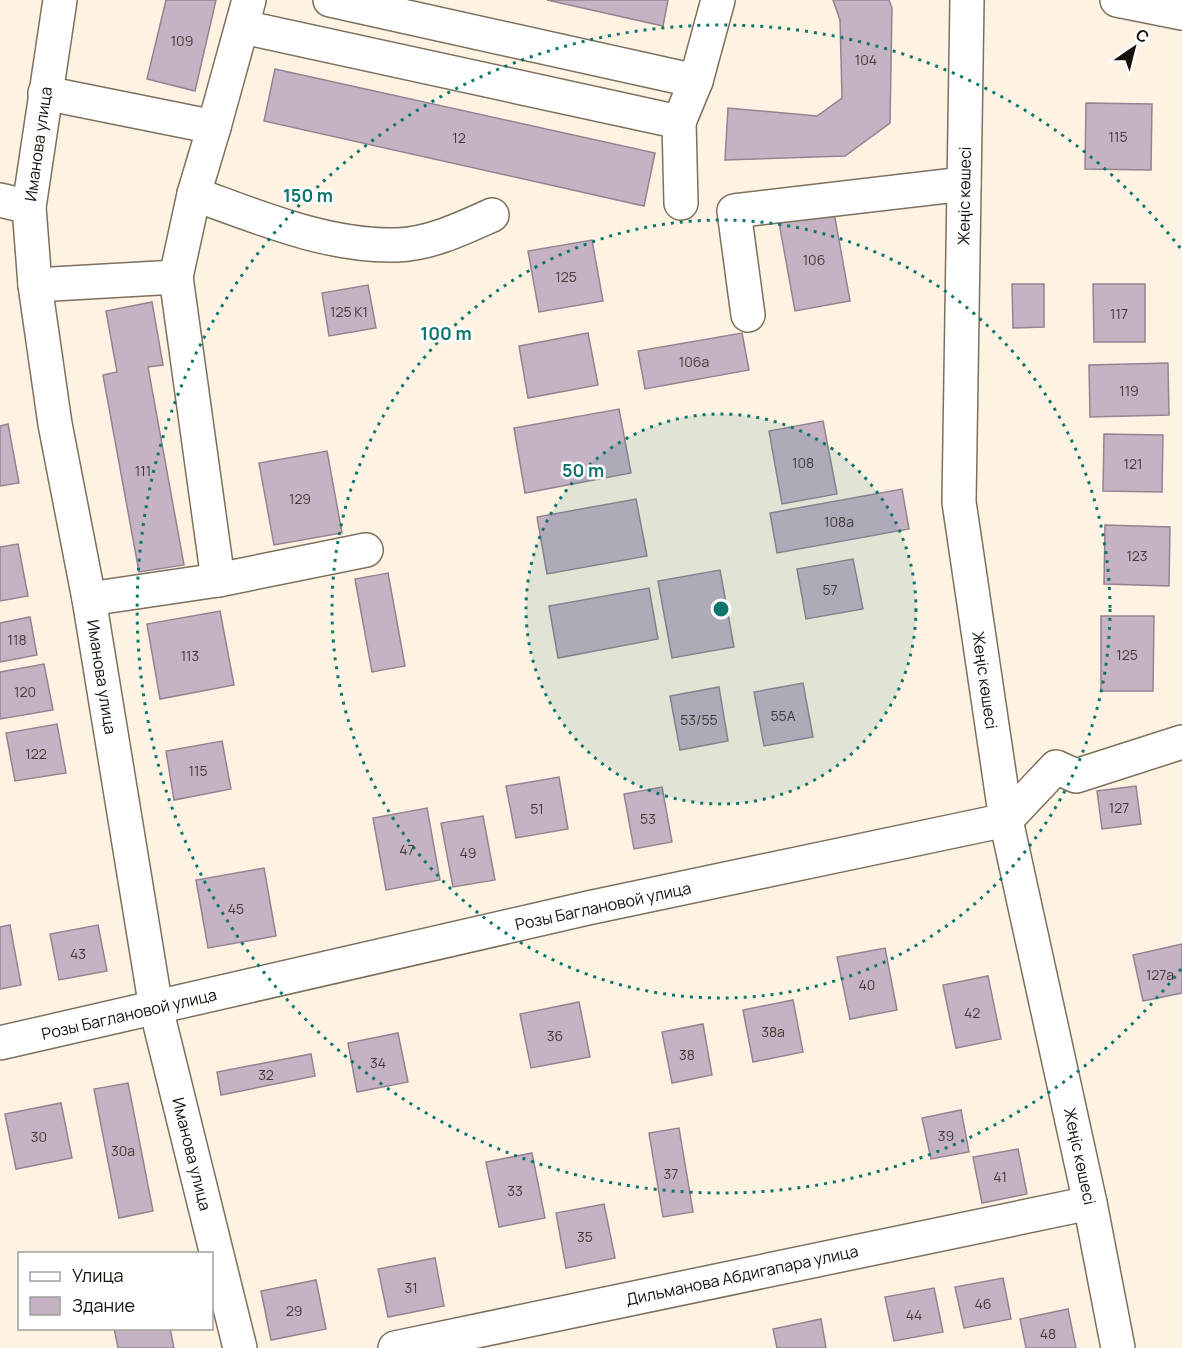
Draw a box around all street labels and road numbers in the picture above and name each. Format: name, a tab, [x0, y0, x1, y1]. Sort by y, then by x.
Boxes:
street label: Иманова улица	[19, 85, 57, 203]
street label: Жеңіс көшесі	[952, 146, 976, 246]
street label: Иманова улица	[82, 618, 122, 736]
street label: Жеңіс көшесі	[967, 630, 1003, 730]
street label: Розы Баглановой улица	[513, 877, 693, 935]
street label: Розы Баглановой улица	[39, 983, 219, 1045]
street label: Иманова улица	[167, 1095, 217, 1213]
street label: Жеңіс көшесі	[1059, 1105, 1101, 1207]
street label: Дильманова Абдигапара улица	[624, 1240, 860, 1310]

